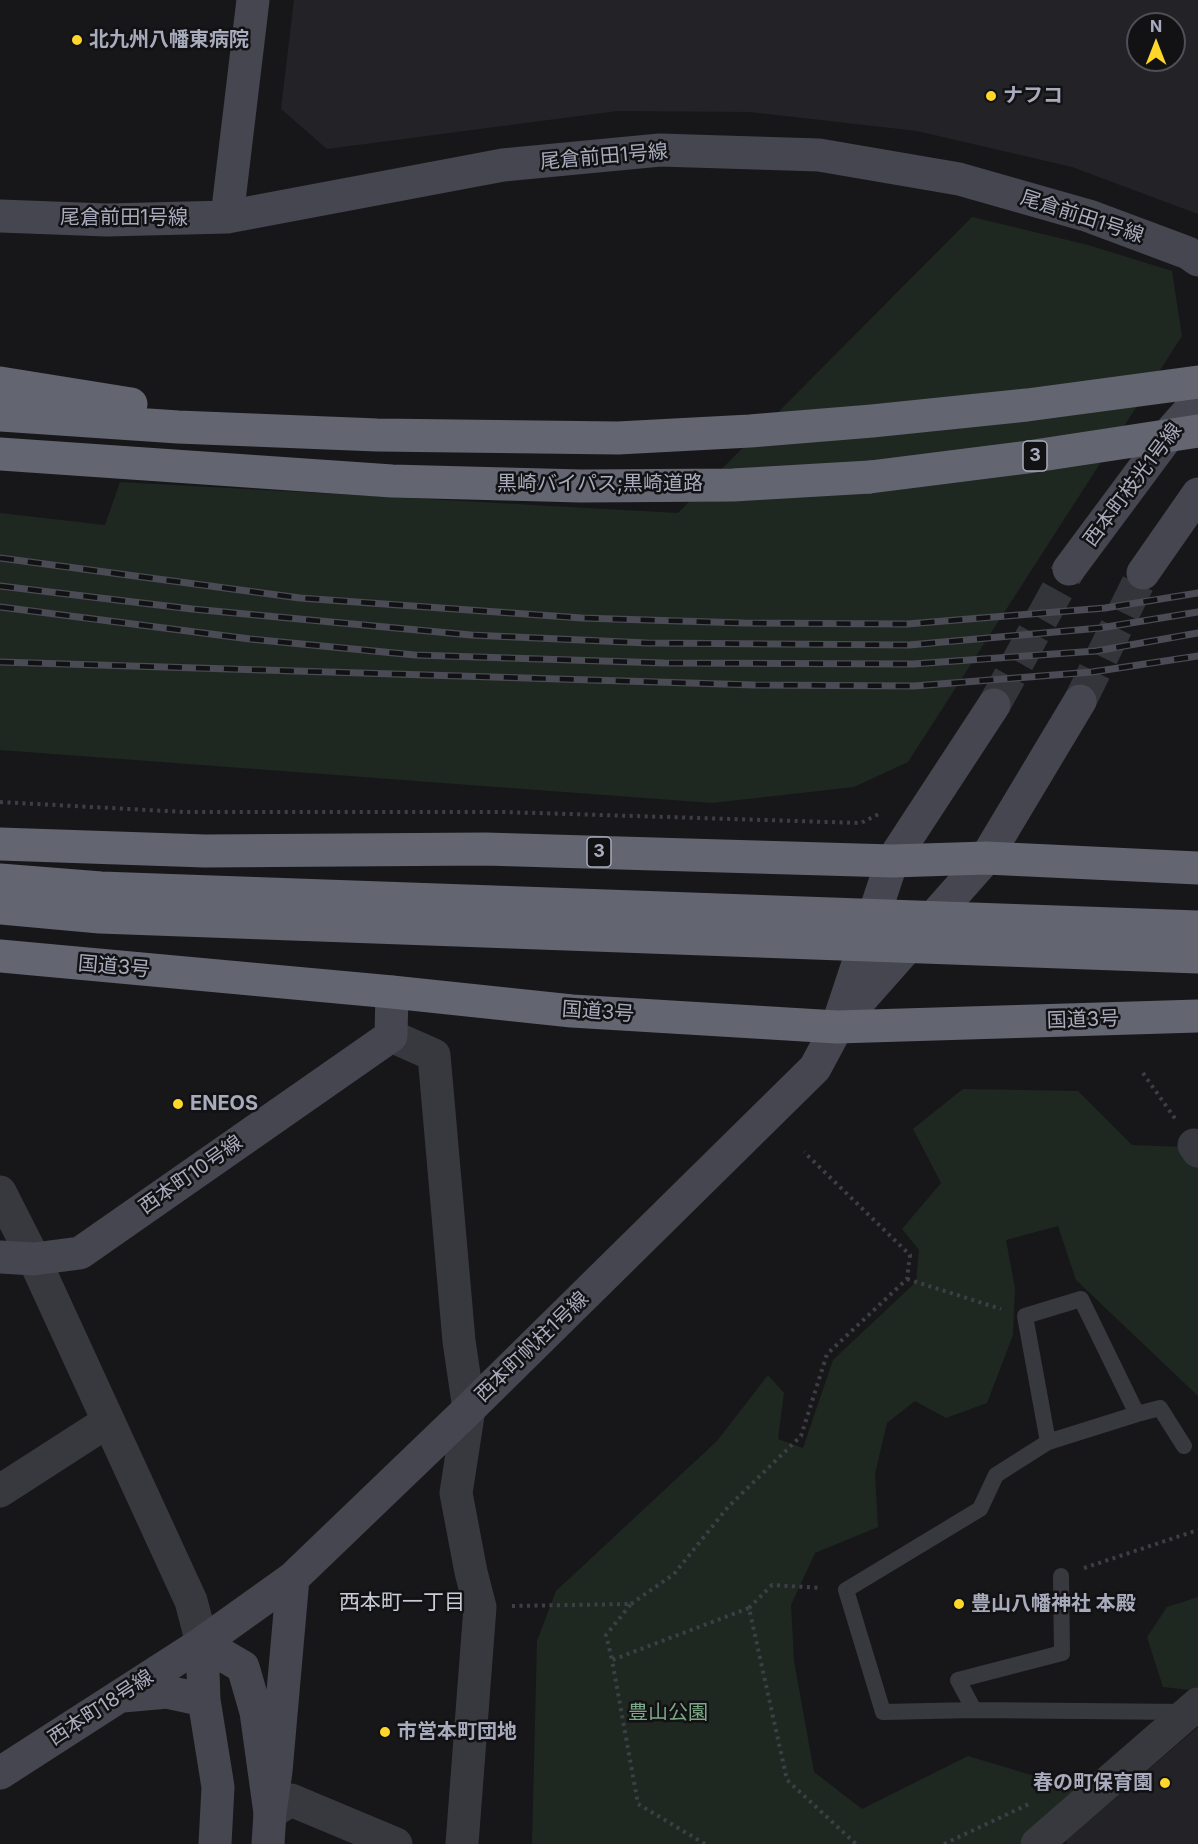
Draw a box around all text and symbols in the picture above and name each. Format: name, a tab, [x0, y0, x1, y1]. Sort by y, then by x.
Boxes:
north arrow	[1126, 12, 1186, 72]
text: N	[1150, 16, 1162, 36]
place label: 北九州八幡東病院	[89, 28, 249, 52]
marker: 北九州八幡東病院	[70, 33, 84, 47]
place label: ナフコ	[1003, 84, 1063, 108]
marker: ナフコ	[984, 89, 998, 103]
street label: 尾倉前田1号線	[539, 139, 669, 175]
street label: 尾倉前田1号線	[1017, 186, 1147, 248]
street label: 尾倉前田1号線	[60, 206, 188, 230]
street label: 西本町枝光1号線	[1079, 419, 1187, 551]
road number: 3	[1023, 441, 1047, 471]
street label: 黒崎バイパス;黒崎道路	[497, 472, 703, 496]
road number: 3	[587, 837, 611, 867]
street label: 国道3号	[77, 952, 151, 982]
street label: 国道3号	[561, 998, 635, 1026]
street label: 国道3号	[1046, 1007, 1120, 1033]
place label: ENEOS	[190, 1092, 258, 1116]
marker: ENEOS	[171, 1097, 185, 1111]
street label: 西本町10号線	[135, 1131, 247, 1219]
street label: 西本町帆柱1号線	[470, 1287, 594, 1407]
district label: 西本町一丁目	[339, 1590, 465, 1616]
place label: 豊山八幡神社 本殿	[971, 1592, 1136, 1616]
marker: 豊山八幡神社 本殿	[952, 1597, 966, 1611]
street label: 西本町18号線	[44, 1665, 158, 1751]
park label: 豊山公園	[628, 1701, 708, 1725]
place label: 市営本町団地	[397, 1720, 517, 1744]
marker: 市営本町団地	[378, 1725, 392, 1739]
place label: 春の町保育園	[1033, 1771, 1153, 1795]
marker: 春の町保育園	[1158, 1776, 1172, 1790]

